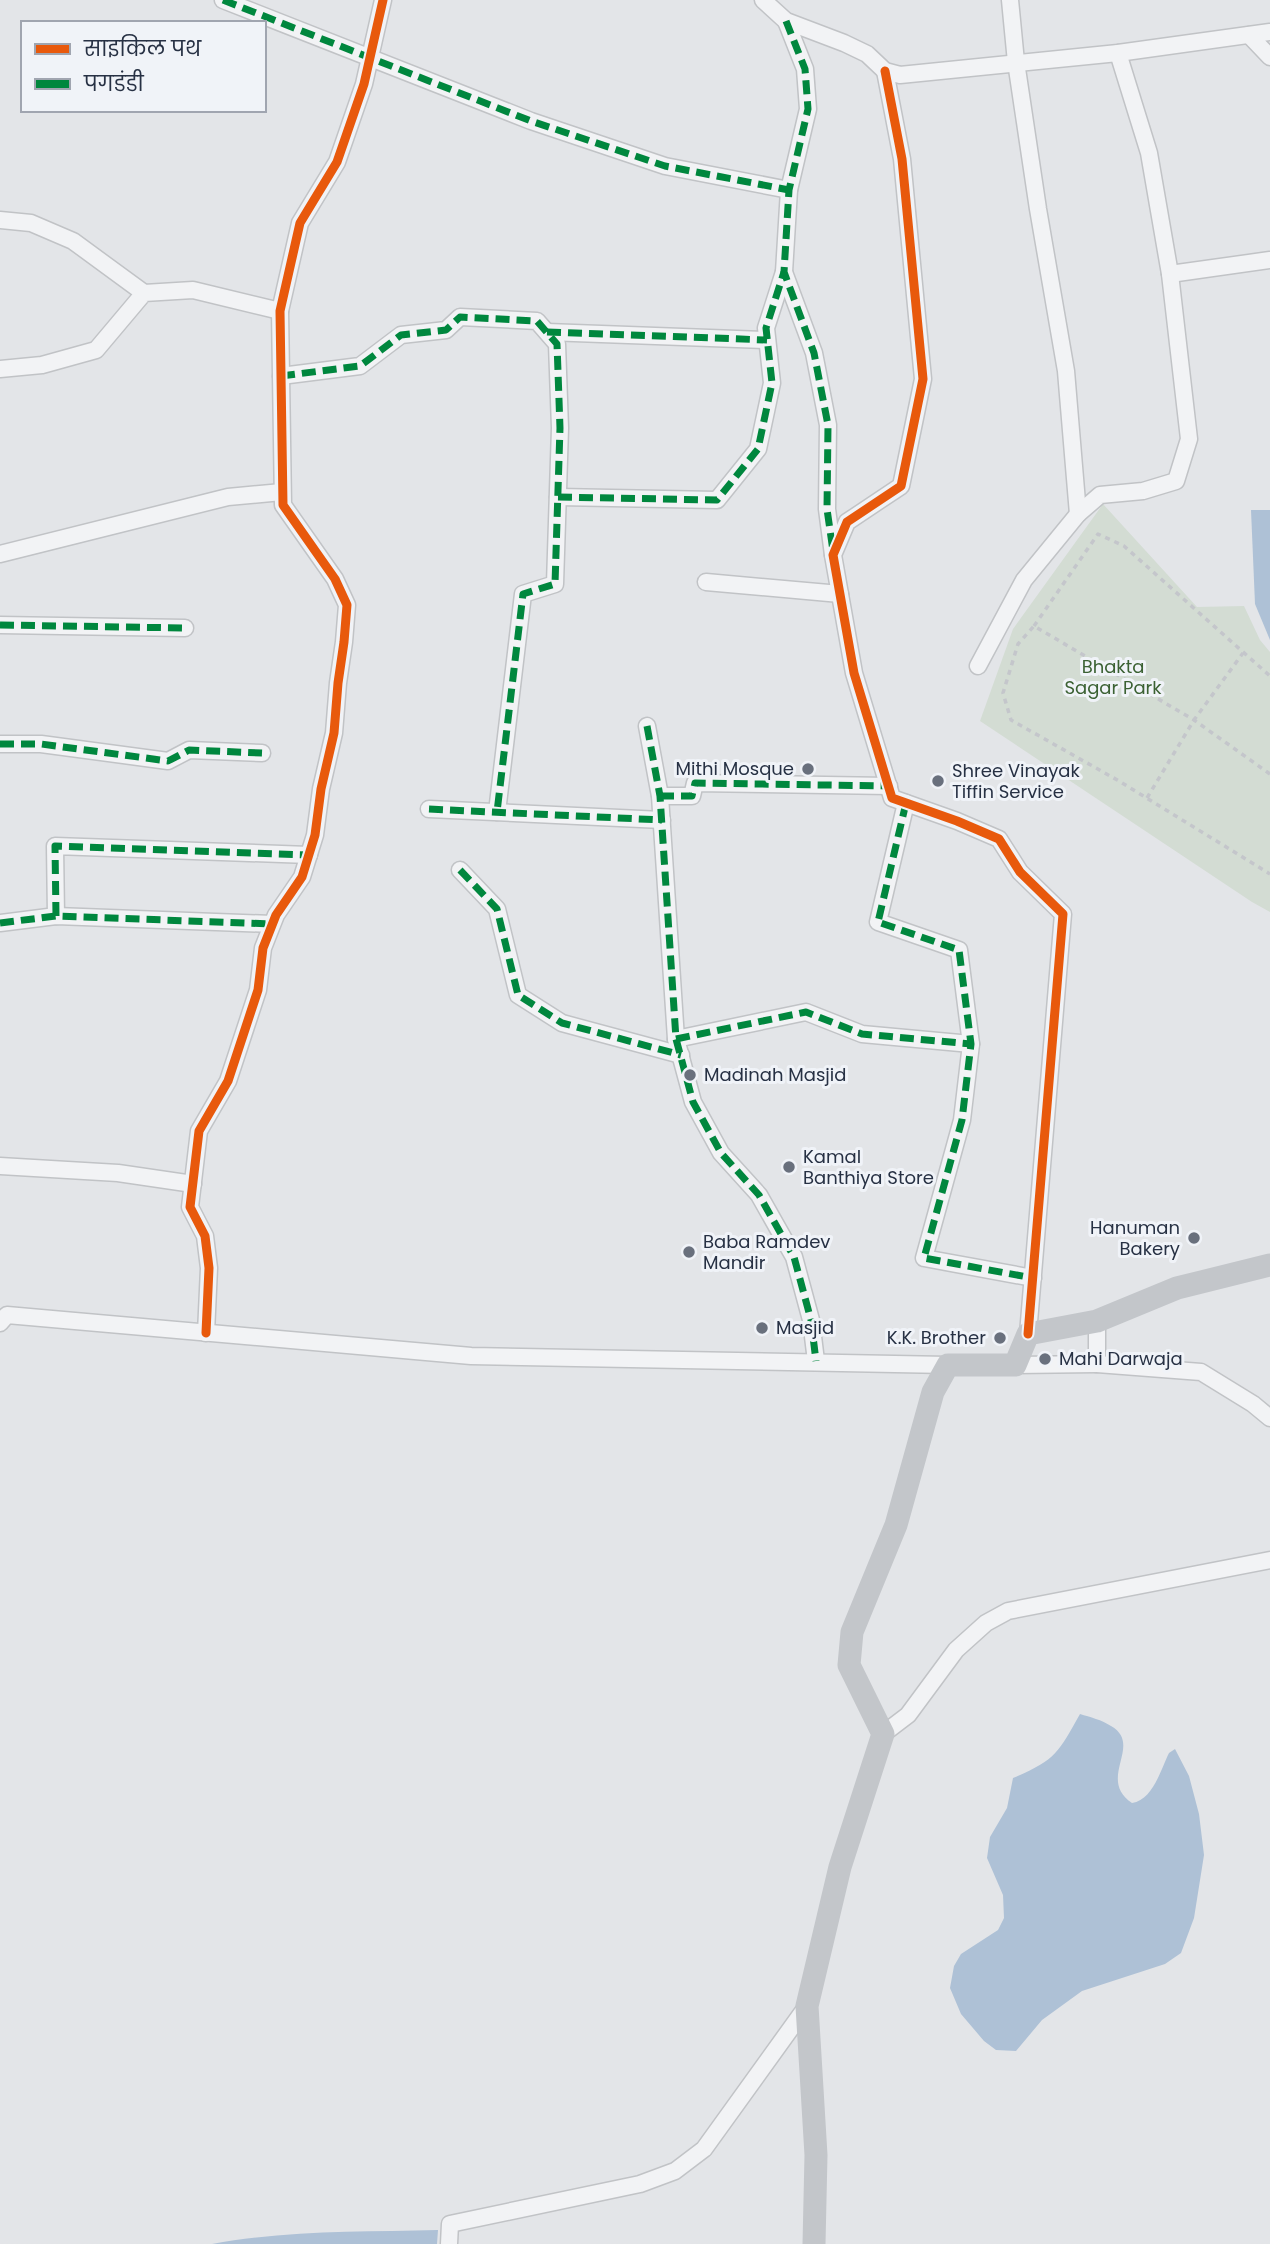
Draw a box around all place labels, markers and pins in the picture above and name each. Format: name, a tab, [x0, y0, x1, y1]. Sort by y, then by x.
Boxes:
place label: Mithi Mosque	[676, 756, 794, 781]
place label: Shree Vinayak Tiffin Service	[952, 758, 1081, 804]
marker: Mithi Mosque	[800, 761, 816, 777]
marker: Shree Vinayak Tiffin Service	[930, 773, 946, 789]
place label: Madinah Masjid	[704, 1062, 846, 1087]
marker: Madinah Masjid	[682, 1067, 698, 1083]
place label: Kamal Banthiya Store	[803, 1144, 934, 1190]
marker: Kamal Banthiya Store	[781, 1159, 797, 1175]
place label: Hanuman Bakery	[1090, 1215, 1180, 1261]
place label: Baba Ramdev Mandir	[703, 1229, 830, 1275]
marker: Hanuman Bakery	[1186, 1230, 1202, 1246]
marker: Baba Ramdev Mandir	[681, 1244, 697, 1260]
place label: Masjid	[776, 1315, 834, 1340]
marker: Masjid	[754, 1320, 770, 1336]
place label: K.K. Brother	[887, 1325, 986, 1350]
marker: K.K. Brother	[992, 1330, 1008, 1346]
place label: Mahi Darwaja	[1059, 1346, 1183, 1371]
marker: Mahi Darwaja	[1037, 1351, 1053, 1367]

